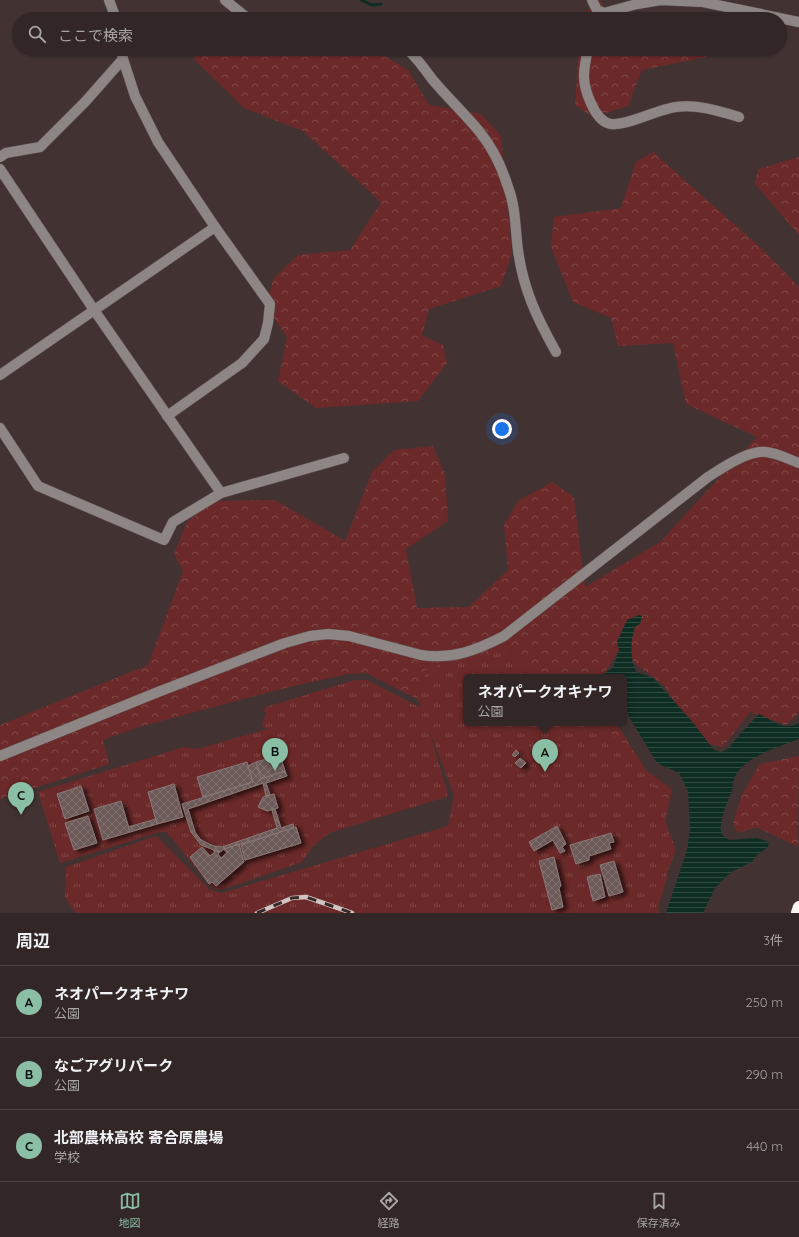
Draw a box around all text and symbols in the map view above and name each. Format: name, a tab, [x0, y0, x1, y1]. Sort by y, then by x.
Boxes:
search box	[12, 12, 787, 56]
icon: search	[26, 23, 48, 45]
text: ここで検索	[58, 26, 133, 45]
your location	[492, 419, 512, 439]
popup	[463, 674, 627, 726]
text: ネオパークオキナワ	[477, 682, 613, 701]
text: 公園	[477, 703, 504, 719]
pin: B	[262, 738, 288, 771]
pin: A	[532, 739, 558, 772]
pin: C	[8, 782, 34, 815]
text: 周辺	[16, 930, 50, 951]
text: 3件	[763, 932, 783, 948]
text: ネオパークオキナワ	[54, 984, 189, 1003]
text: A	[25, 994, 33, 1010]
text: 250 m	[746, 994, 783, 1010]
text: 公園	[54, 1005, 80, 1021]
text: なごアグリパーク	[54, 1056, 173, 1075]
text: B	[25, 1066, 33, 1082]
text: 290 m	[745, 1066, 783, 1082]
text: 公園	[54, 1077, 80, 1093]
text: 北部農林高校 寄合原農場	[54, 1128, 223, 1147]
text: C	[25, 1138, 33, 1154]
text: 440 m	[746, 1138, 783, 1154]
text: 学校	[54, 1149, 80, 1165]
tab: 地図	[119, 1190, 141, 1230]
tab: 経路	[378, 1190, 400, 1230]
tab: 保存済み	[637, 1190, 681, 1230]

